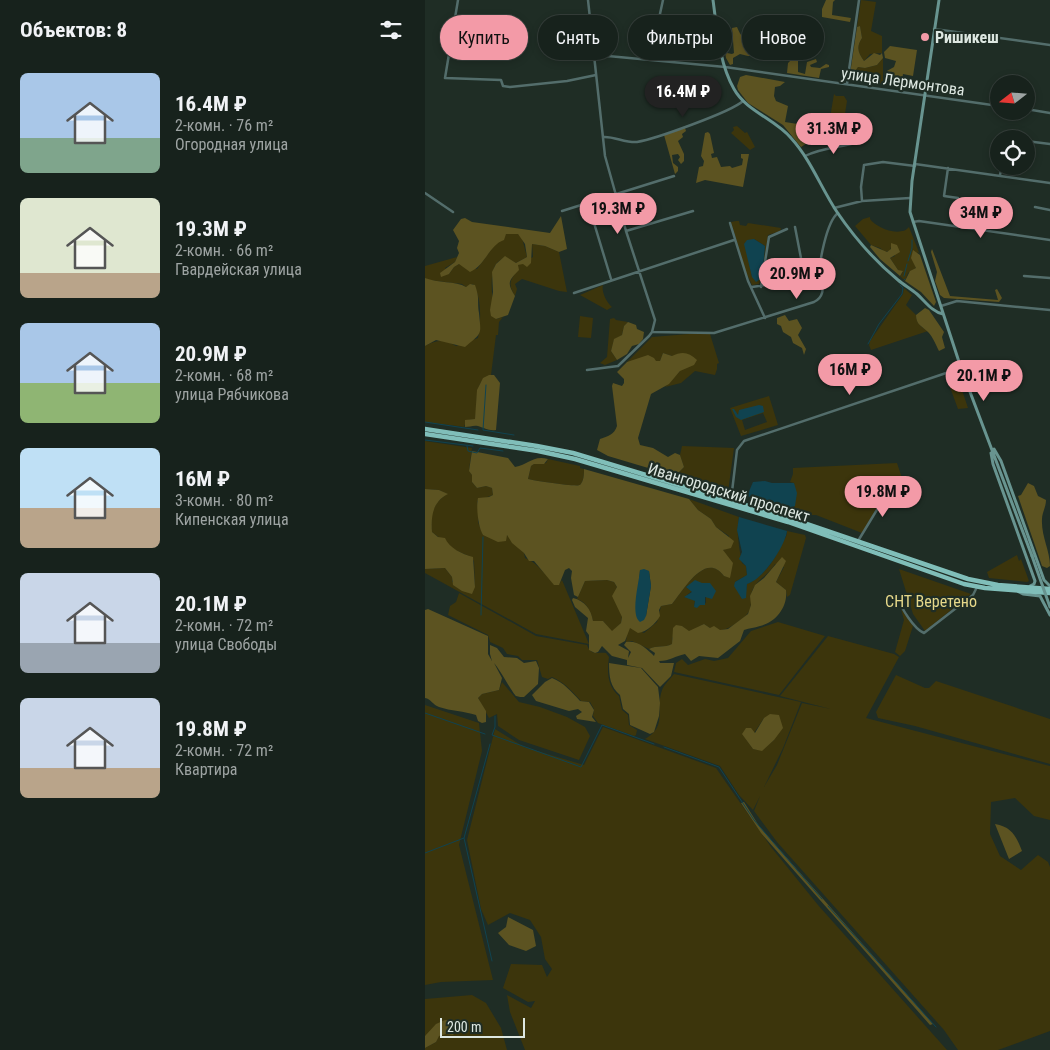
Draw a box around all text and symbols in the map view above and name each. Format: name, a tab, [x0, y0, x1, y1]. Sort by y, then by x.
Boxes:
chip: Купить	[440, 15, 528, 60]
chip: Снять	[538, 15, 618, 60]
chip: Фильтры	[628, 15, 732, 60]
chip: Новое	[742, 15, 824, 60]
icon: filters	[377, 16, 405, 44]
text: Объектов: 8	[20, 18, 127, 42]
place label: Ришикеш	[935, 28, 999, 47]
marker: Ришикеш	[919, 31, 931, 43]
street label: улица Лермонтова	[840, 63, 966, 100]
north arrow	[990, 75, 1035, 120]
map controls	[990, 75, 1035, 175]
pin: 16.4M ₽	[637, 76, 729, 118]
text: 16.4M ₽	[656, 82, 710, 101]
text: 16.4M ₽	[175, 92, 247, 116]
icon: home	[60, 93, 120, 153]
pin: 31.3M ₽	[788, 112, 880, 155]
text: 2-комн. · 76 m²	[175, 116, 273, 135]
text: 31.3M ₽	[807, 119, 861, 138]
button: locate	[990, 130, 1035, 175]
text: Огородная улица	[175, 135, 288, 154]
pin: 19.3M ₽	[572, 192, 664, 235]
pin: 34M ₽	[946, 196, 1016, 239]
text: 19.3M ₽	[591, 199, 645, 218]
text: 34M ₽	[960, 203, 1002, 222]
text: 19.3M ₽	[175, 217, 247, 241]
icon: home	[60, 218, 120, 278]
text: 2-комн. · 66 m²	[175, 241, 273, 260]
pin: 20.9M ₽	[751, 258, 843, 300]
text: Гвардейская улица	[175, 260, 302, 279]
text: 20.9M ₽	[770, 264, 824, 283]
text: 20.9M ₽	[175, 342, 247, 366]
icon: home	[60, 343, 120, 403]
pin: 16M ₽	[815, 354, 885, 396]
text: 16M ₽	[829, 360, 871, 379]
pin: 20.1M ₽	[938, 360, 1030, 402]
text: 2-комн. · 68 m²	[175, 366, 273, 385]
text: 20.1M ₽	[957, 366, 1011, 385]
text: улица Рябчикова	[175, 385, 289, 404]
street label: Ивангородский проспект	[646, 459, 812, 526]
text: 16M ₽	[175, 467, 230, 491]
icon: home	[60, 468, 120, 528]
pin: 19.8M ₽	[837, 476, 929, 518]
text: 19.8M ₽	[856, 482, 910, 501]
text: 3-комн. · 80 m²	[175, 491, 273, 510]
text: Кипенская улица	[175, 510, 289, 529]
text: 20.1M ₽	[175, 592, 247, 616]
park label: СНТ Веретено	[885, 592, 977, 611]
icon: home	[60, 593, 120, 653]
text: 2-комн. · 72 m²	[175, 616, 273, 635]
text: улица Свободы	[175, 635, 277, 654]
text: 19.8M ₽	[175, 717, 247, 741]
icon: home	[60, 718, 120, 778]
text: 2-комн. · 72 m²	[175, 741, 273, 760]
text: Квартира	[175, 760, 237, 779]
scale bar	[440, 1015, 525, 1038]
text: 200 m	[447, 1019, 482, 1035]

